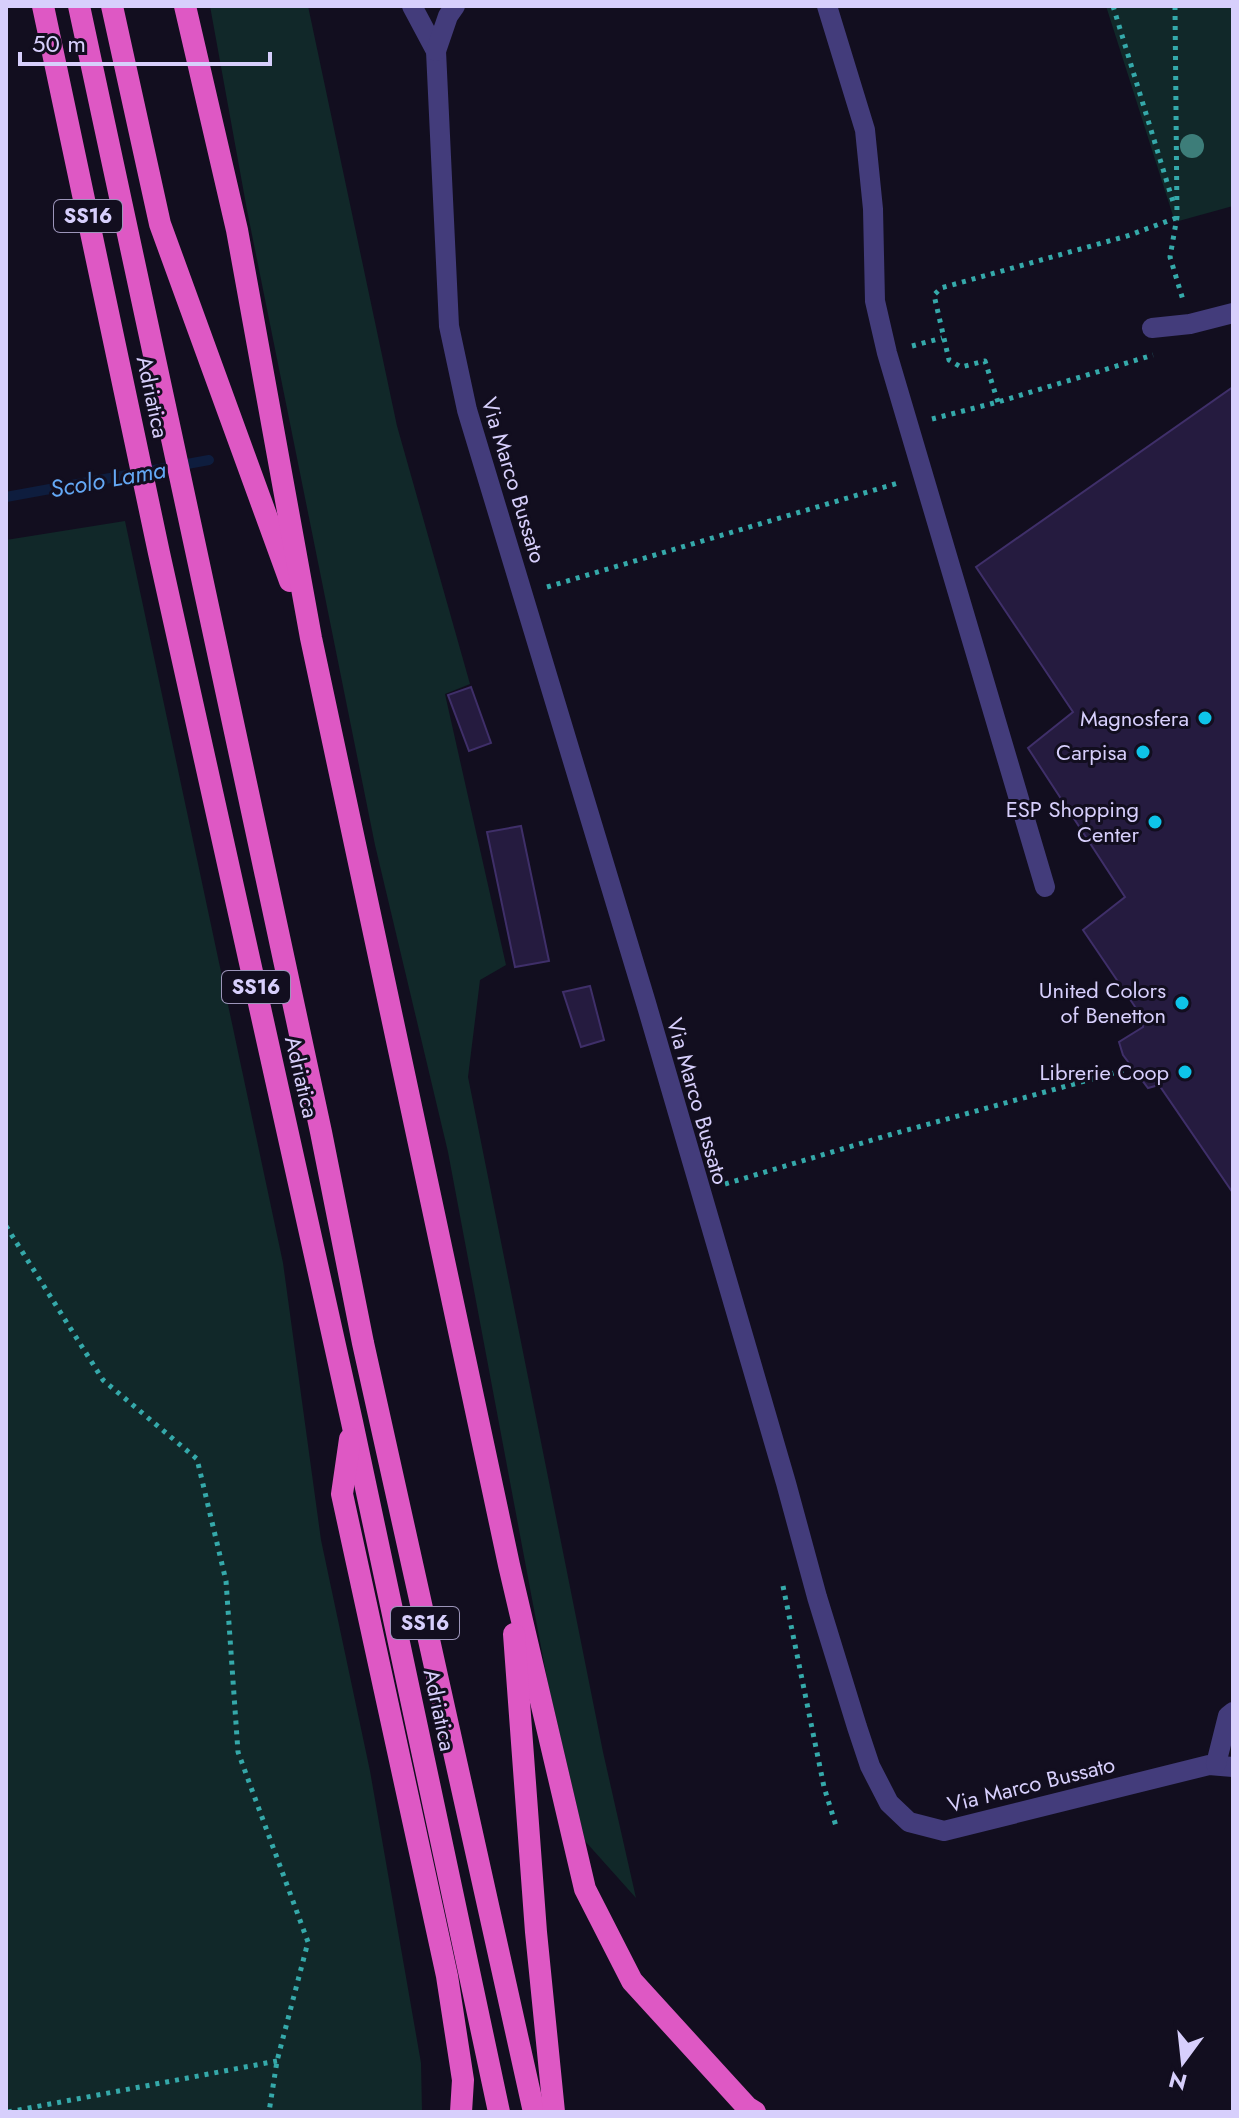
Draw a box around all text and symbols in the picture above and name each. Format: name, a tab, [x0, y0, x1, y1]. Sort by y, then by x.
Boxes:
scale bar	[20, 16, 270, 66]
text: 50 m	[32, 26, 86, 61]
road number: SS16	[54, 200, 122, 232]
street label: Adriatica	[129, 353, 177, 441]
street label: Via Marco Bussato	[474, 393, 554, 567]
water label: Scolo Lama	[47, 452, 169, 506]
place label: Magnosfera	[1080, 702, 1189, 734]
marker: Magnosfera	[1196, 709, 1214, 727]
place label: Carpisa	[1056, 736, 1127, 768]
marker: Carpisa	[1134, 743, 1152, 761]
place label: ESP Shopping Center	[1006, 793, 1139, 850]
marker: ESP Shopping Center	[1146, 813, 1164, 831]
road number: SS16	[222, 971, 290, 1003]
place label: United Colors of Benetton	[1039, 974, 1166, 1031]
marker: United Colors of Benetton	[1173, 994, 1191, 1012]
street label: Via Marco Bussato	[659, 1014, 737, 1188]
street label: Adriatica	[277, 1033, 327, 1121]
place label: Librerie Coop	[1039, 1056, 1169, 1088]
marker: Librerie Coop	[1176, 1063, 1194, 1081]
road number: SS16	[391, 1607, 459, 1639]
street label: Adriatica	[416, 1666, 464, 1754]
street label: Via Marco Bussato	[944, 1748, 1118, 1820]
north arrow	[1143, 2022, 1223, 2102]
text: N	[1165, 2064, 1190, 2099]

